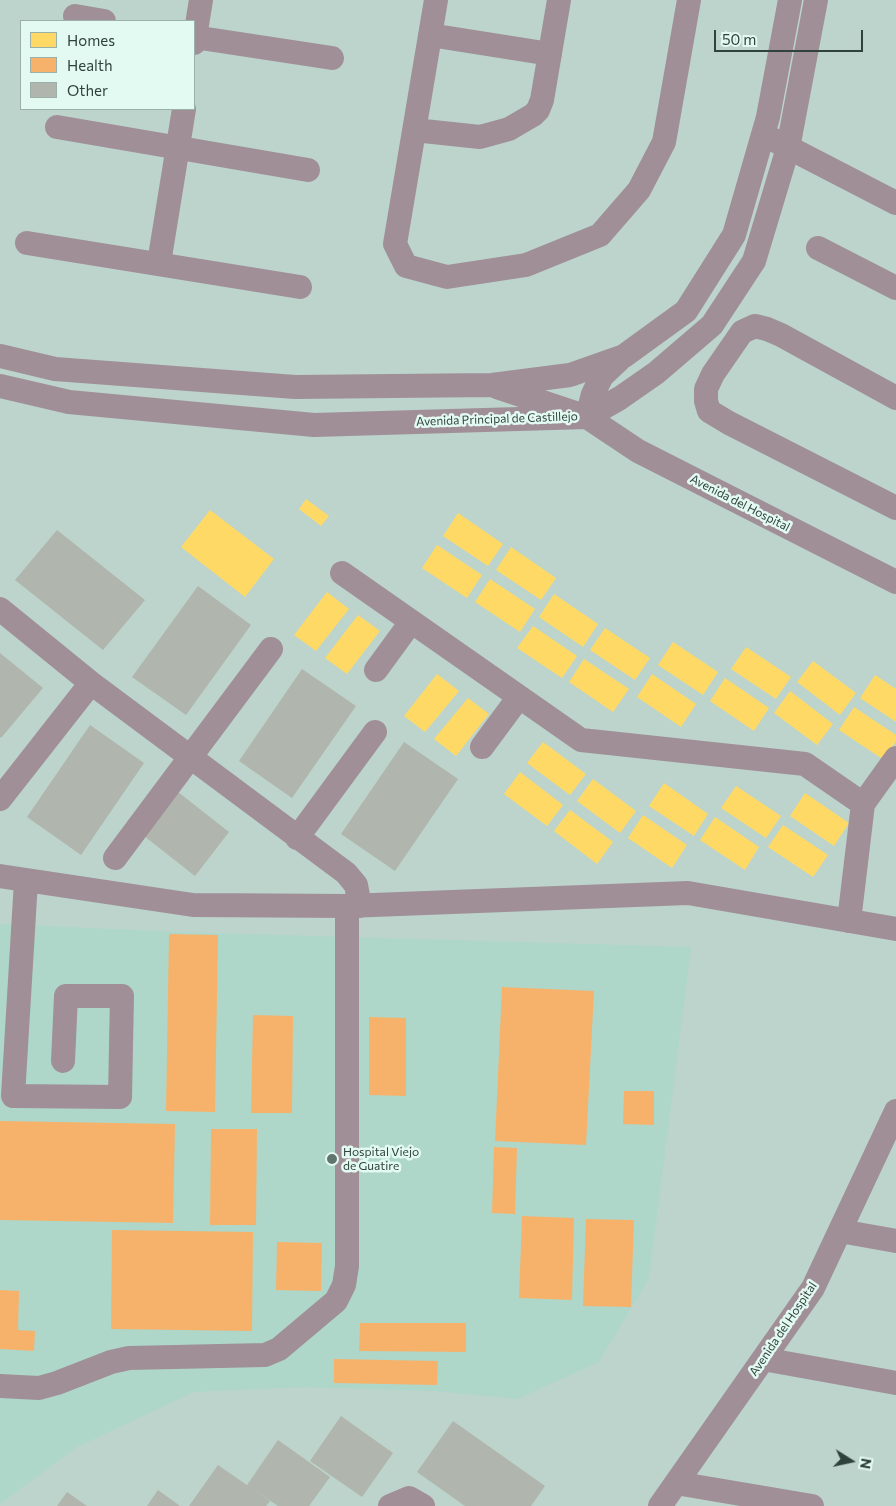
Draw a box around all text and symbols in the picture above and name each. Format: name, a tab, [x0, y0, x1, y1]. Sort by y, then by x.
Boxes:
legend	[20, 20, 195, 110]
scale bar	[716, 20, 865, 52]
text: 50 m	[722, 30, 756, 48]
text: Homes	[67, 31, 115, 49]
text: Health	[67, 56, 113, 74]
text: Other	[67, 81, 108, 99]
street label: Avenida Principal de Castillejo	[416, 409, 578, 429]
street label: Avenida del Hospital	[688, 472, 792, 534]
place label: Hospital Viejo de Guatire	[343, 1145, 419, 1173]
marker: Hospital Viejo de Guatire	[325, 1152, 339, 1166]
street label: Avenida del Hospital	[746, 1279, 820, 1379]
north arrow	[826, 1436, 876, 1486]
text: N	[857, 1457, 876, 1470]

